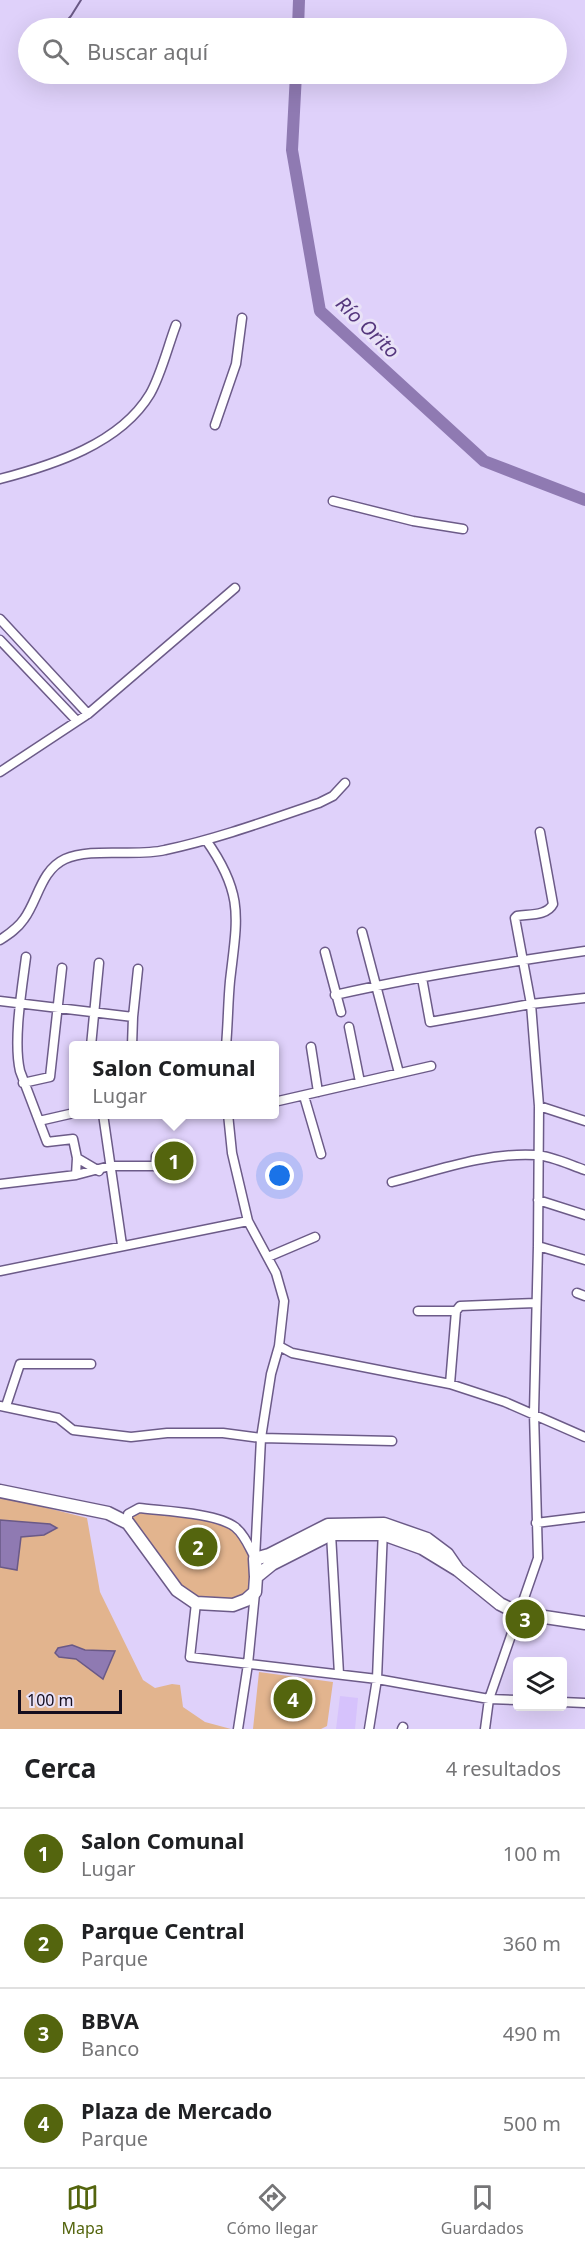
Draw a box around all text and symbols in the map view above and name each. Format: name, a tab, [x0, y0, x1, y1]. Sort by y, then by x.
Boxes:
search box	[18, 18, 567, 84]
icon: search	[39, 35, 72, 68]
text: Buscar aquí	[87, 36, 208, 66]
water label: Río Orito	[330, 290, 406, 364]
popup	[69, 1041, 279, 1119]
text: Salon Comunal	[92, 1052, 256, 1082]
text: Lugar	[92, 1082, 147, 1109]
pin: 1	[154, 1138, 194, 1184]
your location	[265, 1161, 294, 1190]
pin: 2	[178, 1524, 218, 1570]
pin: 3	[506, 1596, 544, 1642]
map controls	[513, 1657, 567, 1711]
button: layers	[513, 1657, 567, 1711]
pin: 4	[274, 1676, 312, 1722]
scale bar	[18, 1687, 122, 1714]
text: 100 m	[27, 1689, 74, 1711]
text: Cerca	[24, 1750, 96, 1786]
text: 4 resultados	[446, 1755, 561, 1782]
text: Salon Comunal	[81, 1825, 244, 1855]
text: 1	[38, 1840, 49, 1867]
text: 100 m	[503, 1840, 561, 1867]
text: Lugar	[81, 1855, 136, 1882]
text: Parque Central	[81, 1915, 245, 1945]
text: 2	[38, 1930, 49, 1957]
text: 360 m	[503, 1930, 561, 1957]
text: Parque	[81, 1945, 148, 1972]
text: BBVA	[81, 2005, 139, 2035]
text: 3	[38, 2020, 49, 2047]
text: 490 m	[503, 2020, 561, 2047]
text: Banco	[81, 2035, 139, 2062]
text: Plaza de Mercado	[81, 2095, 272, 2125]
text: 4	[38, 2110, 49, 2137]
text: 500 m	[503, 2110, 561, 2137]
text: Parque	[81, 2125, 148, 2152]
tab: Mapa	[61, 2181, 104, 2239]
tab: Cómo llegar	[227, 2181, 318, 2239]
tab: Guardados	[441, 2181, 524, 2239]

